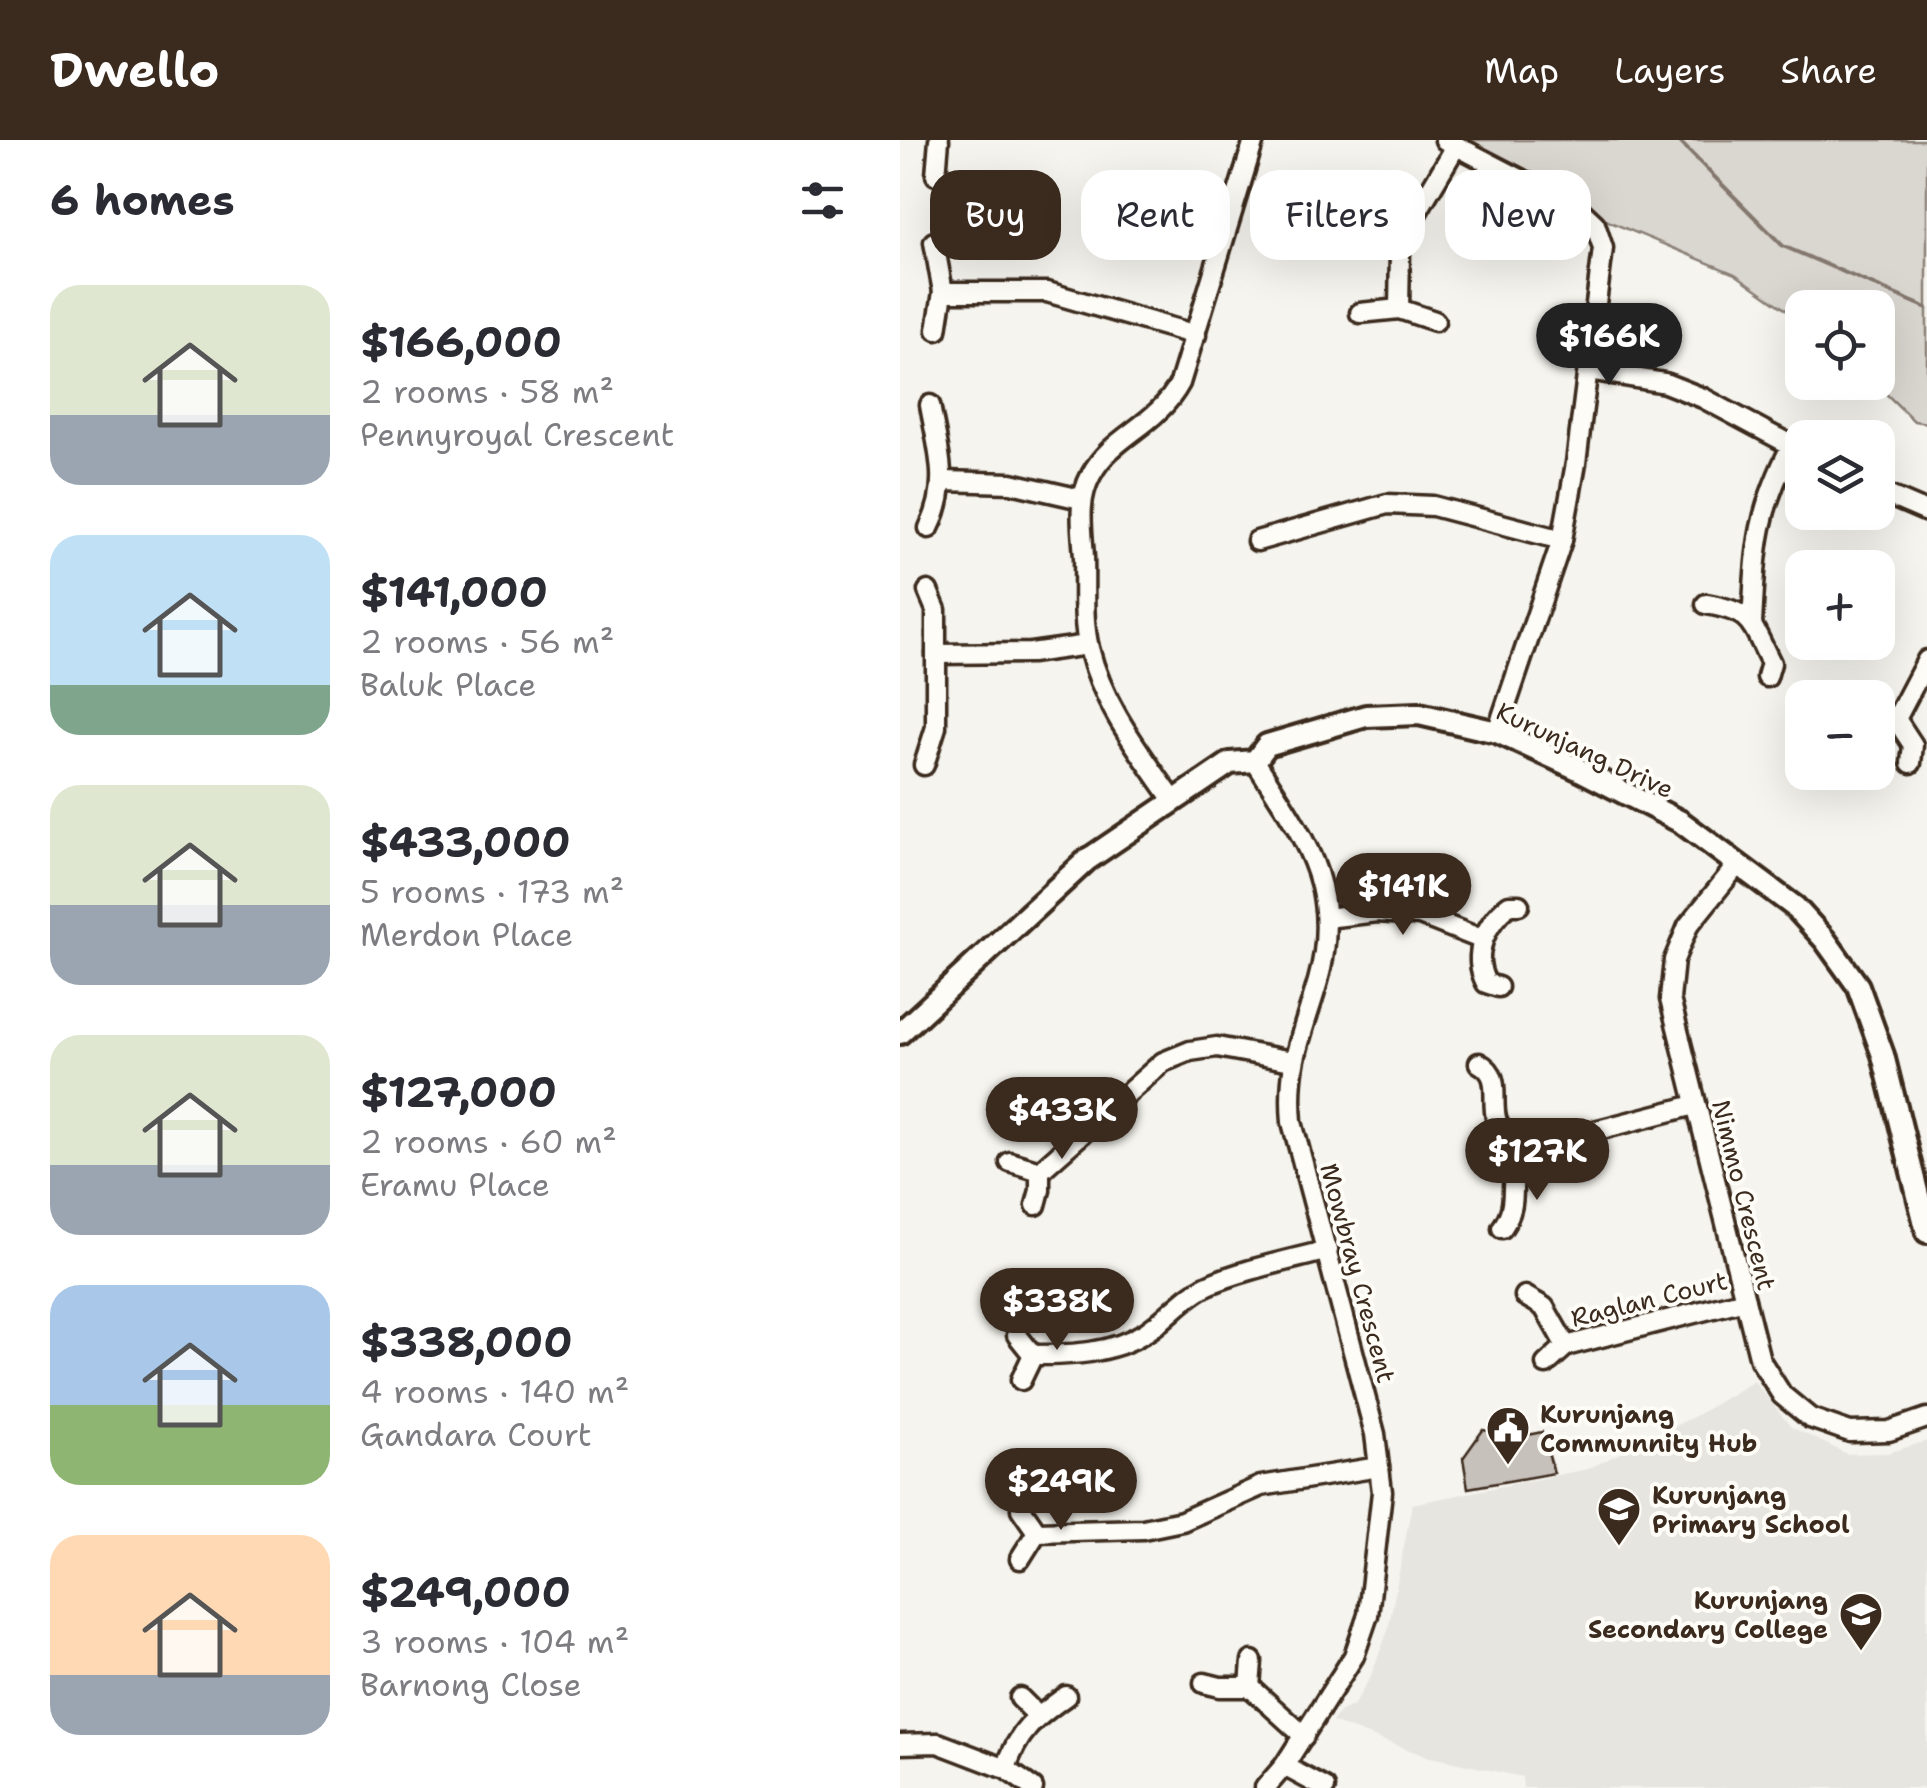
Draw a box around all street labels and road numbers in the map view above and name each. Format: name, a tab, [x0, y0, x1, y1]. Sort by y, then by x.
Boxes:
street label: Kurunjang Drive	[1491, 694, 1679, 806]
street label: Nimmo Crescent	[1704, 1096, 1784, 1294]
street label: Mowbray Crescent	[1312, 1159, 1404, 1387]
street label: Raglan Court	[1567, 1263, 1731, 1335]

